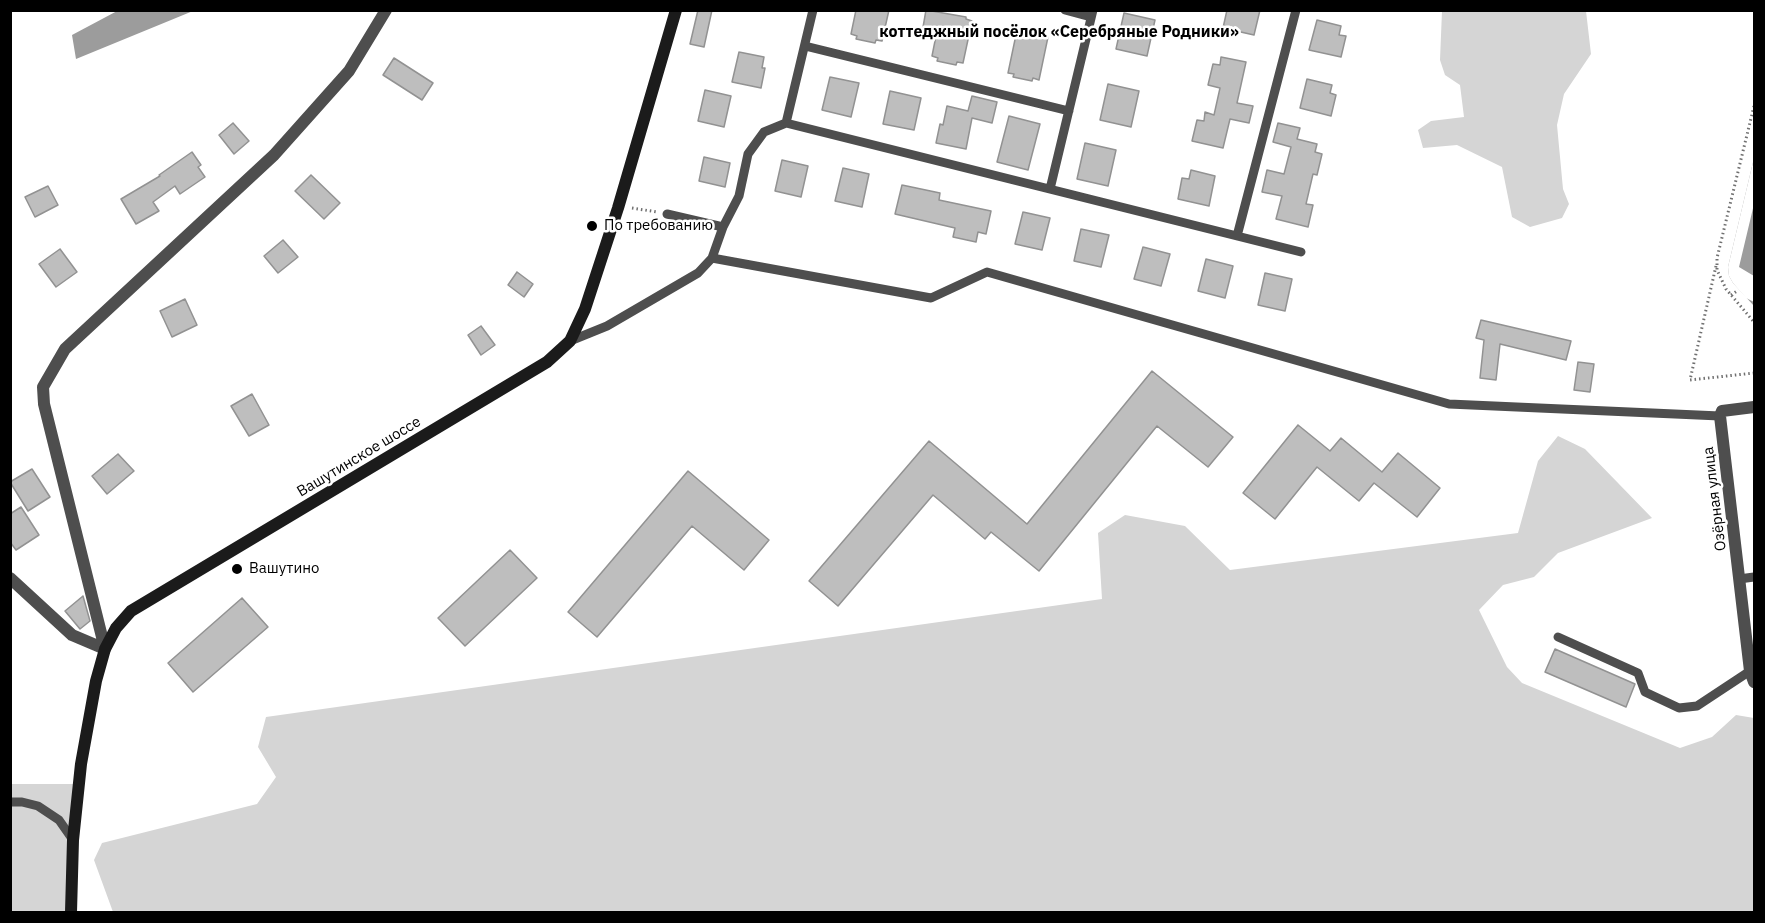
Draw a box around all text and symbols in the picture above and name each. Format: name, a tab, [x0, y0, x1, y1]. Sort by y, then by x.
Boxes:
district label: коттеджный посёлок «Серебряные Родники»	[879, 22, 1239, 42]
place label: По требованию	[604, 217, 713, 235]
marker: По требованию	[585, 219, 599, 233]
street label: Вашутинское шоссе	[294, 413, 424, 501]
street label: Озёрная улица	[1700, 446, 1730, 552]
place label: Вашутино	[249, 560, 319, 578]
marker: Вашутино	[230, 562, 244, 576]

